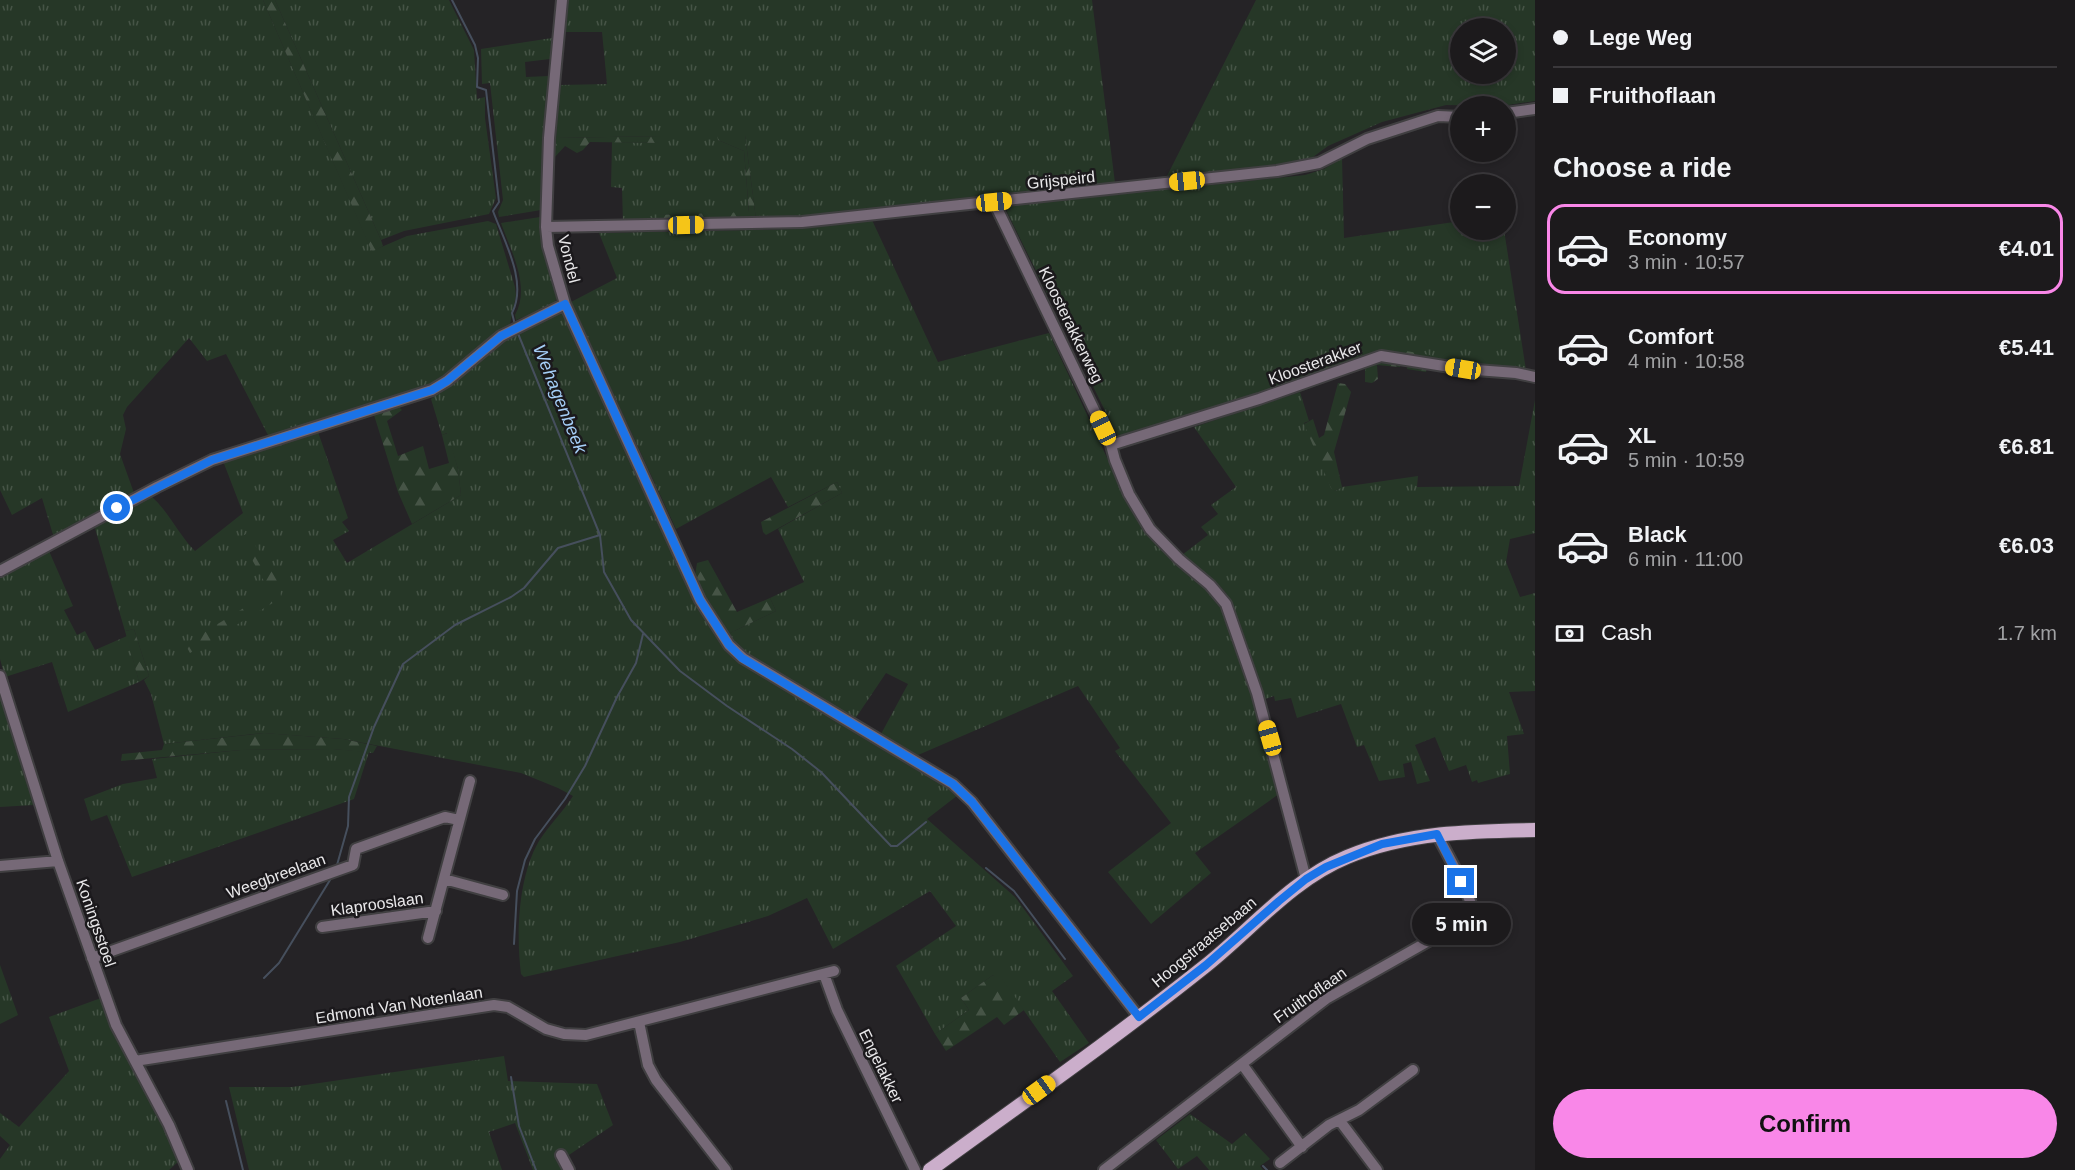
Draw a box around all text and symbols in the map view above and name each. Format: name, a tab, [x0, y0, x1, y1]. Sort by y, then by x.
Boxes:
map controls	[1450, 18, 1516, 240]
button: layers	[1450, 18, 1516, 84]
text: Lege Weg	[1589, 25, 1693, 50]
text: Fruithoflaan	[1589, 83, 1716, 108]
button: +	[1450, 96, 1516, 162]
text: Choose a ride	[1553, 153, 1732, 183]
street label: Grijspeird	[1026, 168, 1096, 192]
car	[1168, 170, 1206, 192]
button: −	[1450, 174, 1516, 240]
car	[975, 191, 1013, 213]
car	[668, 216, 704, 234]
icon: car	[1556, 222, 1610, 276]
text: Economy	[1628, 225, 1727, 250]
street label: Vondel	[555, 233, 583, 285]
text: €4.01	[1999, 236, 2054, 261]
text: 3 min · 10:57	[1628, 251, 1745, 273]
street label: Kloosterakkerweg	[1035, 264, 1107, 386]
icon: car	[1556, 321, 1610, 375]
text: Comfort	[1628, 324, 1714, 349]
text: €5.41	[1999, 335, 2054, 360]
street label: Kloosterakker	[1266, 338, 1364, 388]
water label: Wehagenbeek	[529, 342, 591, 457]
text: 4 min · 10:58	[1628, 350, 1745, 372]
car	[1444, 357, 1482, 381]
car	[1087, 408, 1119, 448]
icon: car	[1556, 420, 1610, 474]
text: XL	[1628, 423, 1656, 448]
text: €6.81	[1999, 434, 2054, 459]
text: 5 min · 10:59	[1628, 449, 1745, 471]
route start	[103, 494, 130, 521]
icon: car	[1556, 519, 1610, 573]
text: Black	[1628, 522, 1687, 547]
text: €6.03	[1999, 533, 2054, 558]
text: 6 min · 11:00	[1628, 548, 1743, 570]
icon: cash	[1553, 617, 1586, 650]
text: Cash	[1601, 620, 1652, 645]
text: 1.7 km	[1997, 622, 2057, 644]
car	[1256, 718, 1284, 758]
street label: Weegbreelaan	[224, 850, 328, 902]
route end	[1447, 868, 1474, 895]
street label: Koningsstoel	[73, 877, 119, 969]
street label: Klaprooslaan	[330, 889, 424, 919]
street label: Hoogstraatsebaan	[1148, 893, 1260, 991]
callout: 5 min	[1412, 903, 1510, 945]
text: 5 min	[1435, 913, 1488, 935]
street label: Fruithoflaan	[1271, 964, 1349, 1026]
street label: Edmond Van Notenlaan	[314, 983, 484, 1027]
street label: Engelakker	[856, 1026, 906, 1106]
car	[1019, 1072, 1059, 1108]
button: Confirm	[1553, 1089, 2057, 1158]

